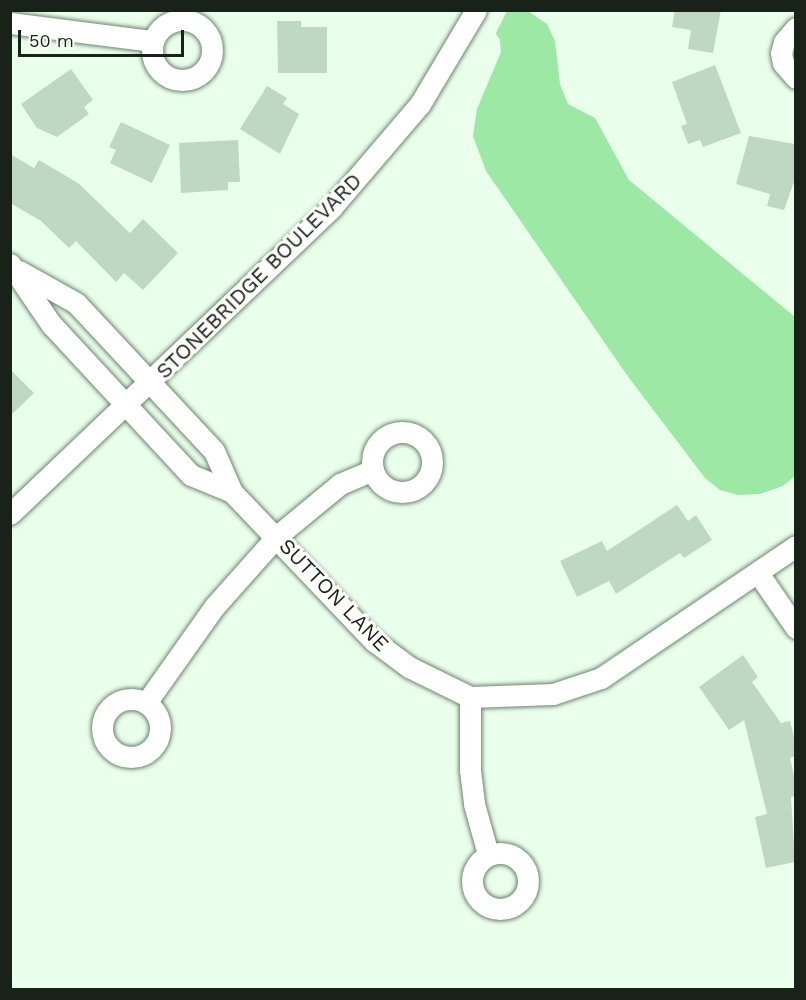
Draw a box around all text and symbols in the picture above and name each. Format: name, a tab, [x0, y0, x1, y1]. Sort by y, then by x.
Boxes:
scale bar	[21, 18, 188, 56]
text: 50 m	[29, 30, 74, 51]
street label: STONEBRIDGE BOULEVARD	[151, 168, 367, 384]
street label: SUTTON LANE	[274, 533, 394, 657]

